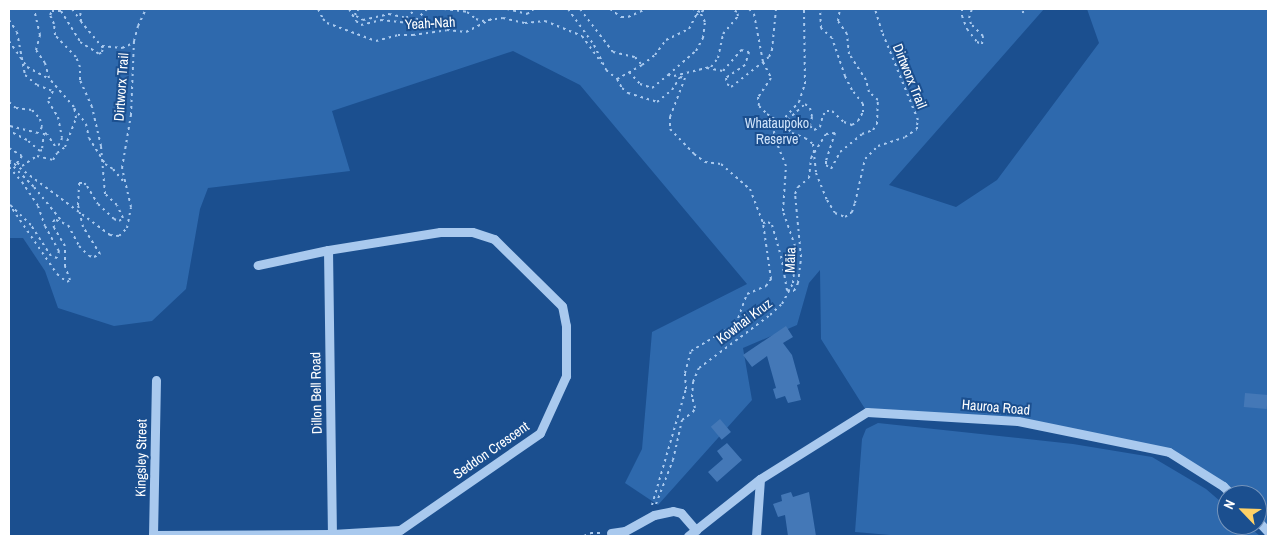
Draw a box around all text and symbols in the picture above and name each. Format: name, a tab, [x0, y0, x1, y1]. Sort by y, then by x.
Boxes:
street label: Yeah-Nah	[404, 13, 456, 33]
street label: Dirtworx Trail	[889, 41, 931, 111]
street label: Dirtworx Trail	[110, 52, 132, 122]
park label: Whataupoko Reserve	[745, 115, 809, 148]
street label: Māia	[781, 247, 799, 273]
street label: Kowhai Kruz	[713, 295, 775, 347]
street label: Dillon Bell Road	[307, 352, 325, 434]
street label: Hauroa Road	[961, 396, 1031, 418]
street label: Seddon Crescent	[450, 418, 532, 482]
street label: Kingsley Street	[132, 419, 150, 497]
north arrow	[1217, 485, 1267, 535]
text: N	[1219, 497, 1239, 512]

